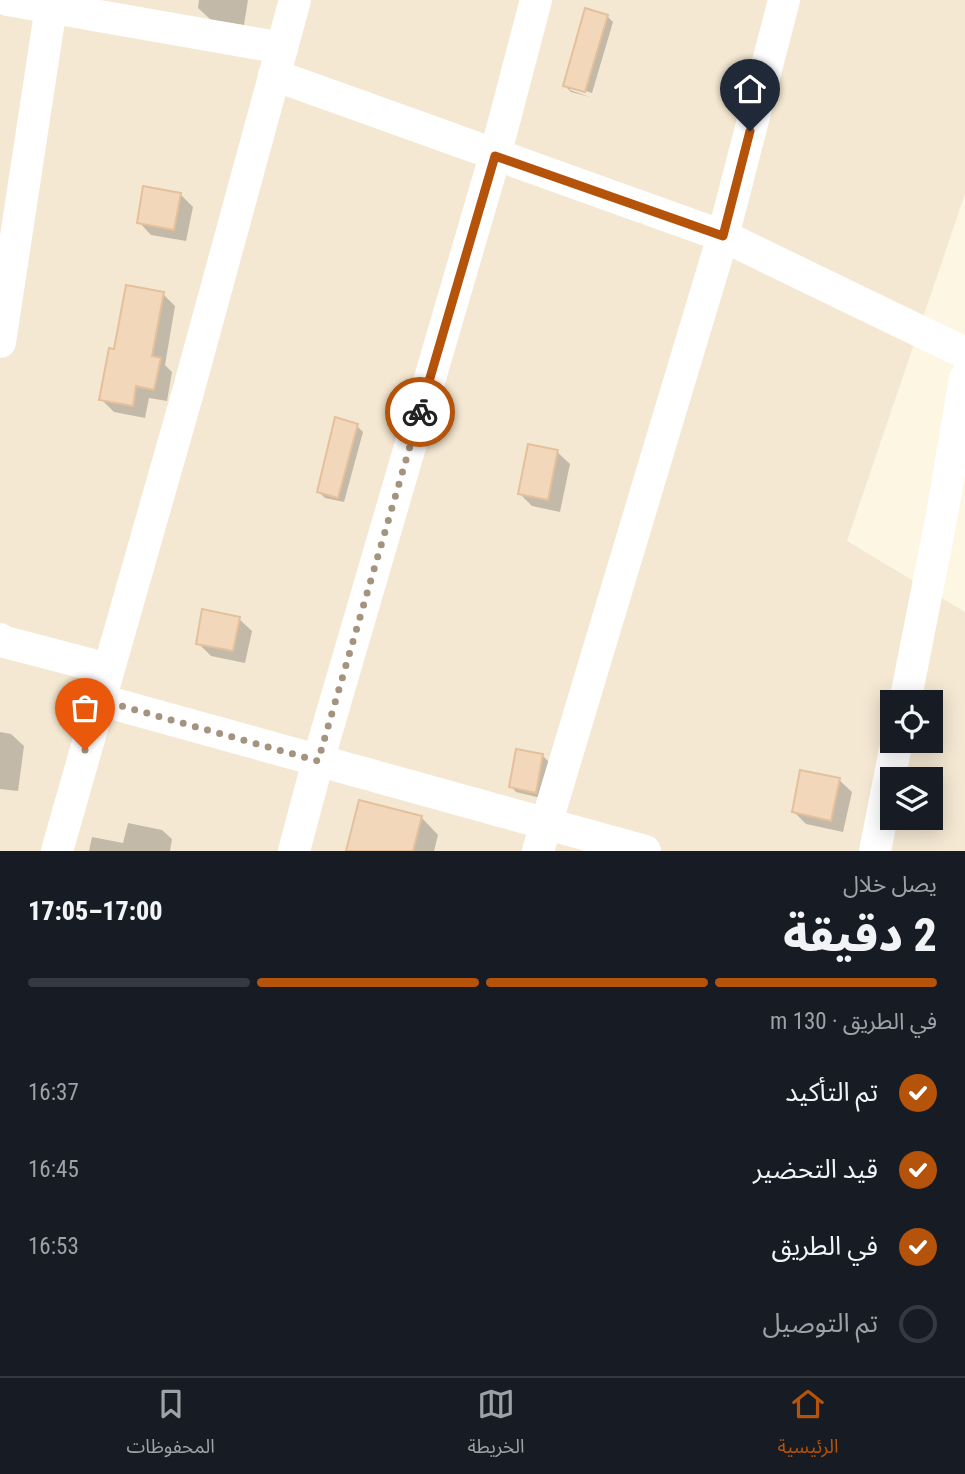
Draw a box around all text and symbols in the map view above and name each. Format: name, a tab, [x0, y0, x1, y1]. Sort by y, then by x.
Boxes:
pin	[720, 59, 780, 131]
icon: home	[731, 70, 769, 108]
courier	[385, 377, 455, 447]
icon: bike	[401, 393, 439, 431]
pin	[55, 678, 115, 750]
icon: bag	[66, 689, 104, 727]
map controls	[880, 690, 943, 830]
button: locate	[880, 690, 943, 753]
button: layers	[880, 767, 943, 830]
text: يصل خلال	[843, 871, 937, 898]
text: 17:00–17:05	[28, 896, 162, 926]
text: 2 دقيقة	[783, 908, 937, 962]
text: في الطريق · 130 m	[770, 1008, 937, 1035]
icon: check	[899, 1074, 937, 1112]
text: تم التأكيد	[785, 1077, 878, 1107]
text: 16:37	[28, 1079, 79, 1106]
icon: check	[899, 1151, 937, 1189]
text: قيد التحضير	[753, 1154, 878, 1184]
text: 16:45	[28, 1156, 79, 1183]
icon: check	[899, 1228, 937, 1266]
text: في الطريق	[772, 1231, 878, 1261]
text: 16:53	[28, 1233, 79, 1260]
text: تم التوصيل	[763, 1308, 878, 1338]
tab: المحفوظات	[126, 1385, 215, 1467]
tab: الخريطة	[468, 1385, 525, 1467]
tab: الرئيسية	[777, 1385, 839, 1467]

